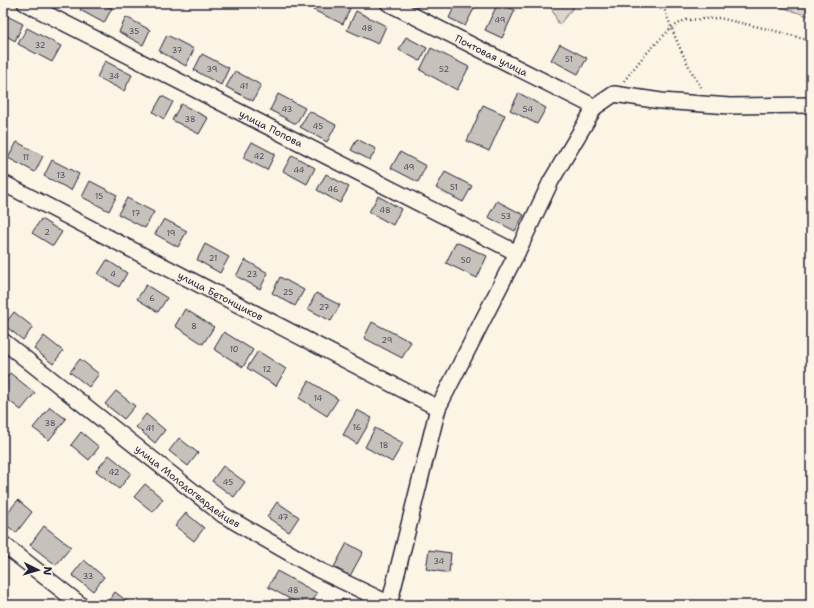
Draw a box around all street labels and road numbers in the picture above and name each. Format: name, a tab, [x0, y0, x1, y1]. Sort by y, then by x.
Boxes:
street label: Почтовая улица	[453, 32, 531, 80]
street label: улица Попова	[237, 107, 305, 150]
street label: улица Бетонщиков	[176, 269, 265, 323]
street label: улица Молодогвардейцев	[132, 442, 243, 531]

